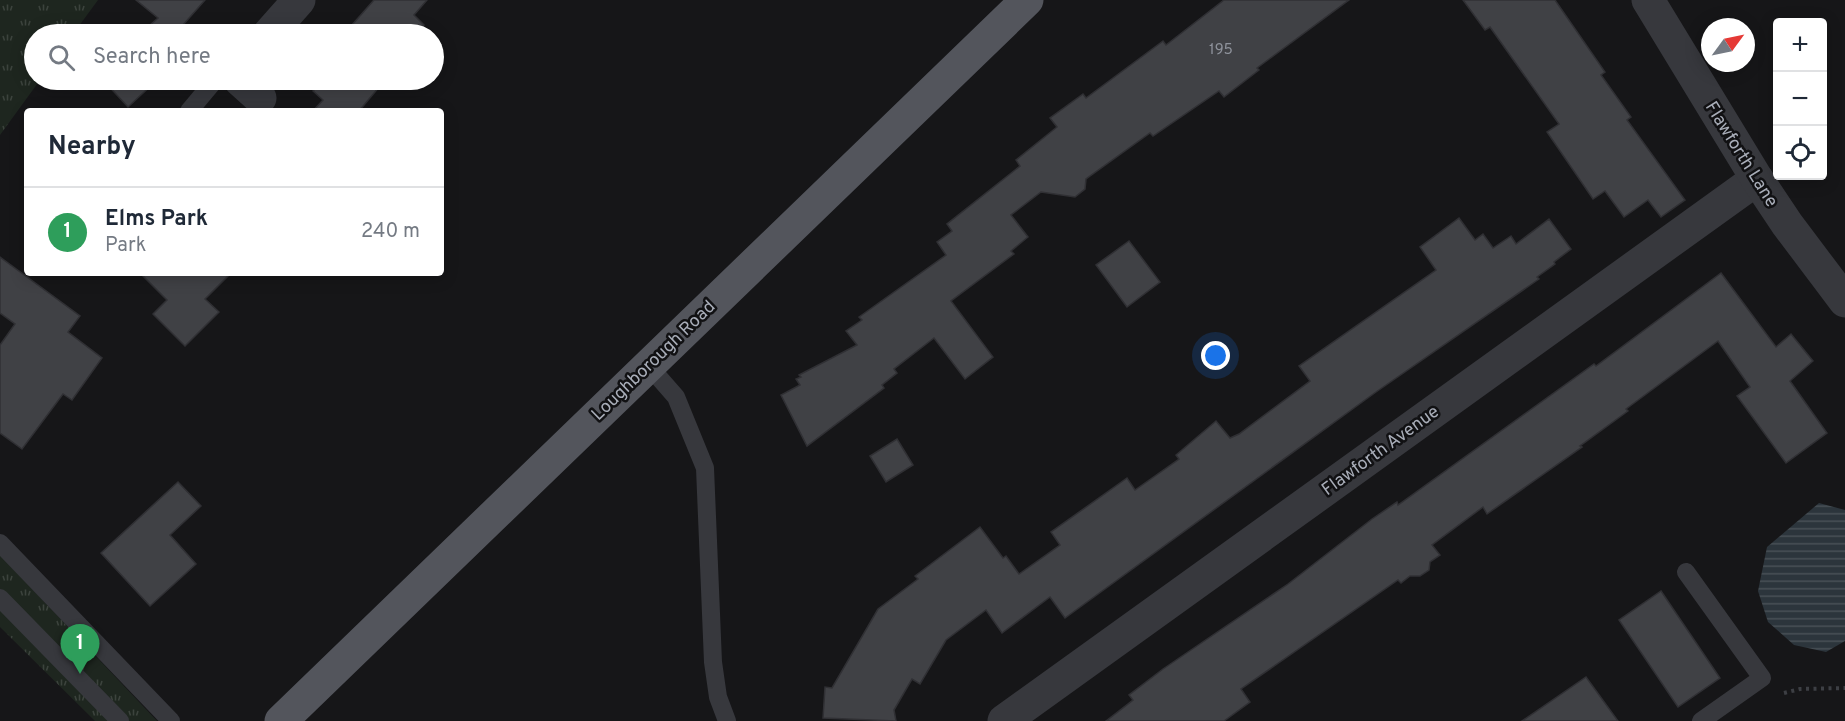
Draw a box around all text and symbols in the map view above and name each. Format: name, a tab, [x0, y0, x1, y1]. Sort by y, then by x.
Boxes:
north arrow	[1701, 18, 1755, 72]
map controls	[1773, 18, 1827, 180]
button: +	[1773, 18, 1827, 72]
search box	[24, 24, 444, 90]
icon: search	[45, 41, 78, 74]
house number: 195	[1209, 41, 1233, 60]
text: Search here	[93, 44, 211, 71]
button: −	[1773, 72, 1827, 126]
street label: Flawforth Lane	[1699, 98, 1782, 212]
button: locate	[1773, 126, 1827, 180]
text: Nearby	[48, 131, 136, 164]
text: Elms Park	[105, 206, 208, 233]
text: 1	[64, 219, 72, 245]
text: 240 m	[361, 219, 420, 245]
text: Park	[105, 233, 146, 259]
street label: Loughborough Road	[587, 296, 721, 426]
your location	[1201, 341, 1230, 370]
street label: Flawforth Avenue	[1317, 401, 1444, 502]
pin: 1	[60, 624, 100, 674]

